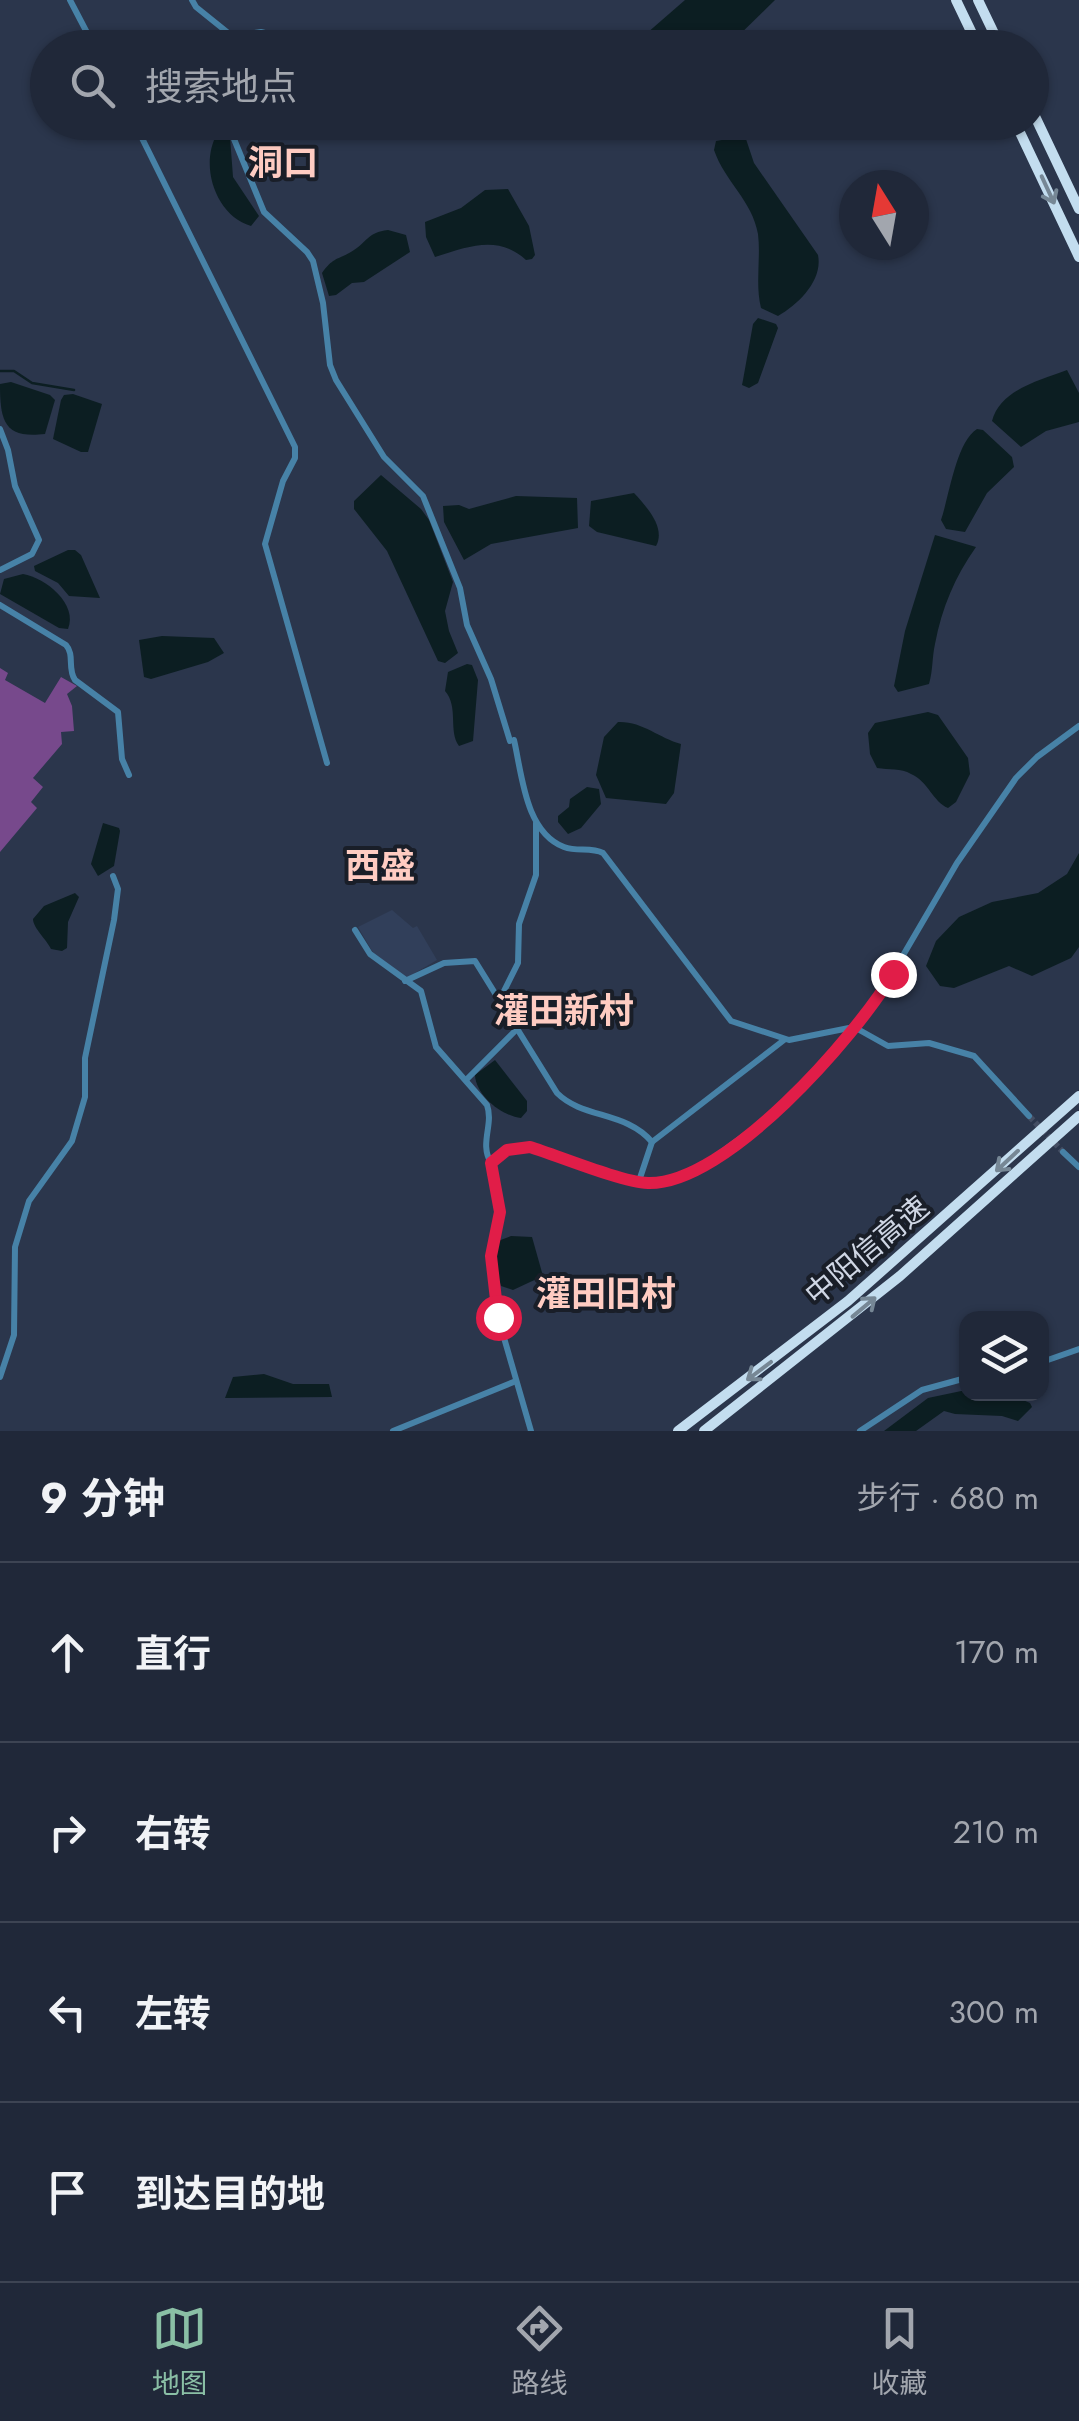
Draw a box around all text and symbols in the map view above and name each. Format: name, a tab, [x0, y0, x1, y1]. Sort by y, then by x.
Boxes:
search box	[30, 30, 1049, 140]
icon: search	[65, 58, 120, 113]
text: 搜索地点	[145, 59, 297, 114]
district label: 洞口	[248, 138, 318, 188]
north arrow	[839, 170, 929, 260]
one-way arrow	[1039, 174, 1058, 204]
district label: 西盛	[345, 841, 415, 891]
route end	[871, 952, 917, 998]
district label: 灌田新村	[494, 986, 634, 1036]
one-way arrow	[995, 1149, 1020, 1172]
street label: 中阳信高速	[795, 1186, 938, 1315]
district label: 灌田旧村	[536, 1269, 676, 1319]
route start	[476, 1295, 522, 1341]
one-way arrow	[850, 1296, 876, 1318]
map controls	[959, 1311, 1049, 1401]
button: layers	[959, 1311, 1049, 1401]
one-way arrow	[746, 1361, 773, 1382]
text: 9 分钟	[40, 1468, 165, 1529]
text: 步行 · 680 m	[857, 1475, 1039, 1521]
icon: ahead	[40, 1625, 95, 1680]
text: 直行	[135, 1626, 211, 1681]
text: 170 m	[954, 1629, 1039, 1675]
icon: right	[40, 1805, 95, 1860]
text: 右转	[135, 1806, 211, 1861]
text: 210 m	[953, 1809, 1039, 1855]
icon: left	[40, 1985, 95, 2040]
text: 左转	[135, 1986, 211, 2041]
text: 300 m	[949, 1989, 1039, 2035]
icon: arrive	[40, 2165, 95, 2220]
text: 到达目的地	[135, 2166, 325, 2221]
tab: 地图	[152, 2301, 208, 2404]
tab: 路线	[511, 2301, 567, 2404]
tab: 收藏	[871, 2301, 927, 2404]

